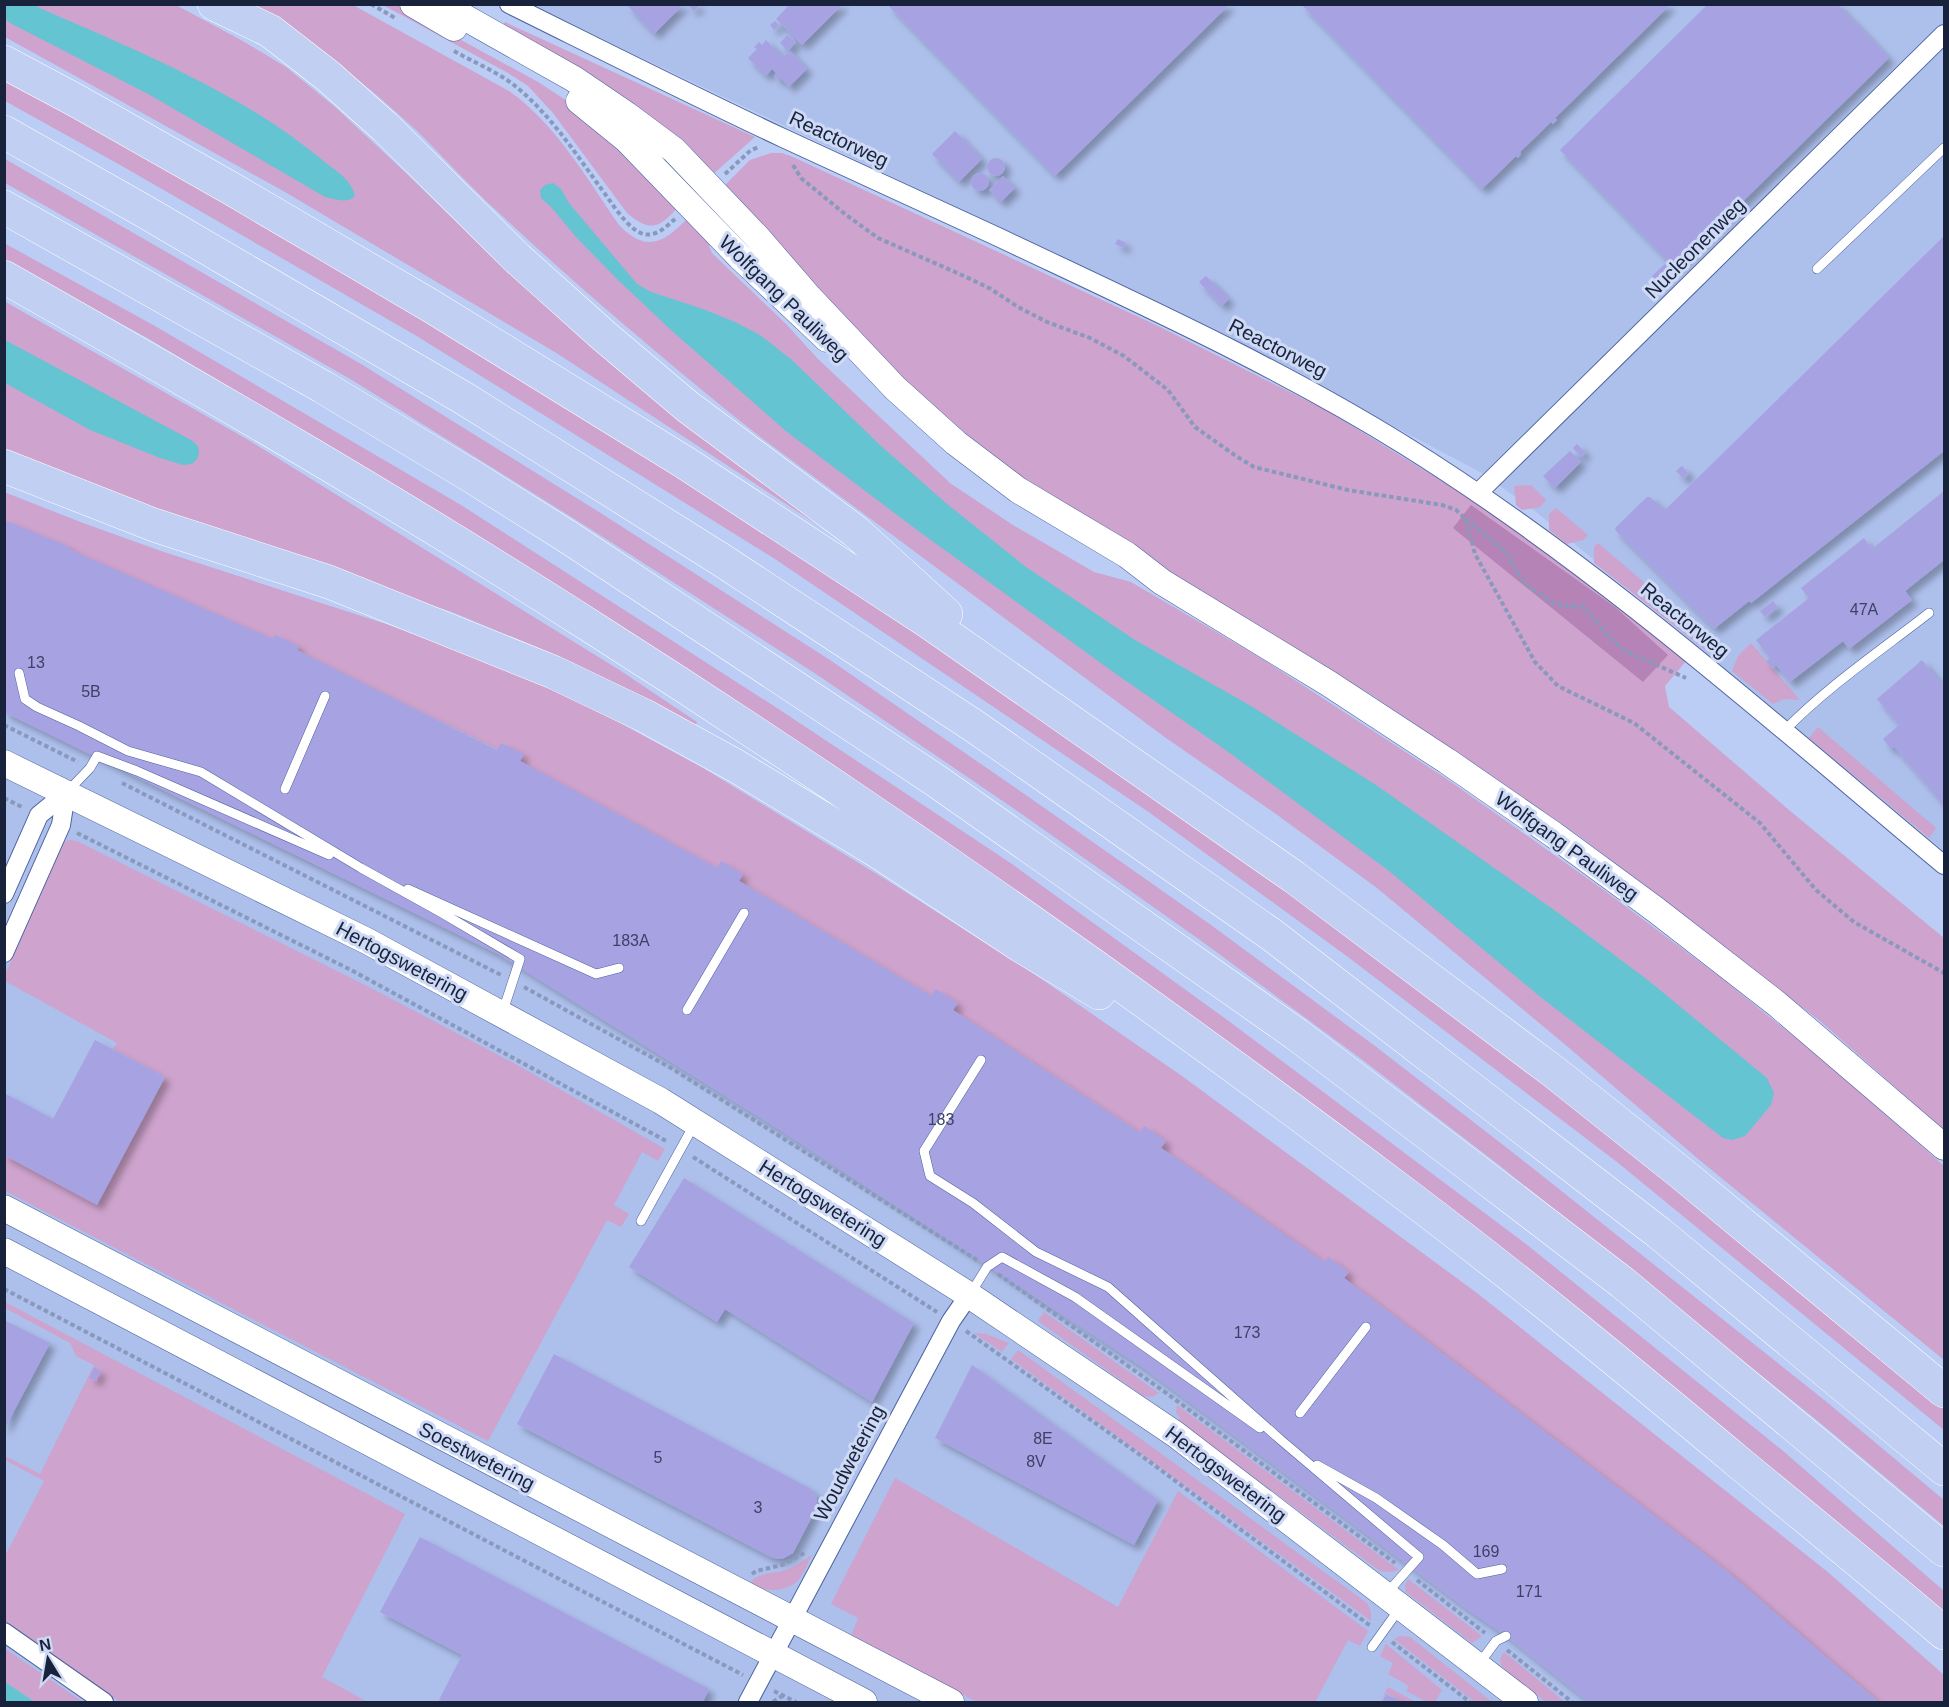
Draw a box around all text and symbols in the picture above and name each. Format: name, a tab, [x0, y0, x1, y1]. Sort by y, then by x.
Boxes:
street label: Reactorweg	[786, 106, 892, 172]
street label: Nucleonenweg	[1640, 193, 1750, 303]
street label: Wolfgang Pauliweg	[715, 231, 853, 365]
street label: Reactorweg	[1225, 314, 1331, 382]
street label: Reactorweg	[1637, 578, 1733, 662]
house number: 47A	[1850, 601, 1879, 618]
house number: 13	[27, 654, 45, 671]
house number: 5B	[81, 683, 101, 700]
street label: Wolfgang Pauliweg	[1491, 787, 1643, 905]
street label: Hertogswetering	[333, 917, 471, 1005]
house number: 183A	[612, 932, 650, 949]
house number: 183	[928, 1111, 954, 1128]
street label: Hertogswetering	[755, 1155, 891, 1251]
house number: 173	[1234, 1324, 1260, 1341]
street label: Woudwetering	[809, 1402, 889, 1524]
street label: Soestwetering	[416, 1417, 538, 1495]
street label: Hertogswetering	[1161, 1421, 1291, 1527]
house number: 8E	[1033, 1430, 1053, 1447]
house number: 5	[654, 1449, 663, 1466]
house number: 8V	[1026, 1453, 1046, 1470]
house number: 3	[754, 1499, 763, 1516]
house number: 169	[1473, 1543, 1499, 1560]
house number: 171	[1516, 1583, 1542, 1600]
north arrow	[18, 1629, 78, 1689]
text: N	[38, 1635, 53, 1654]

